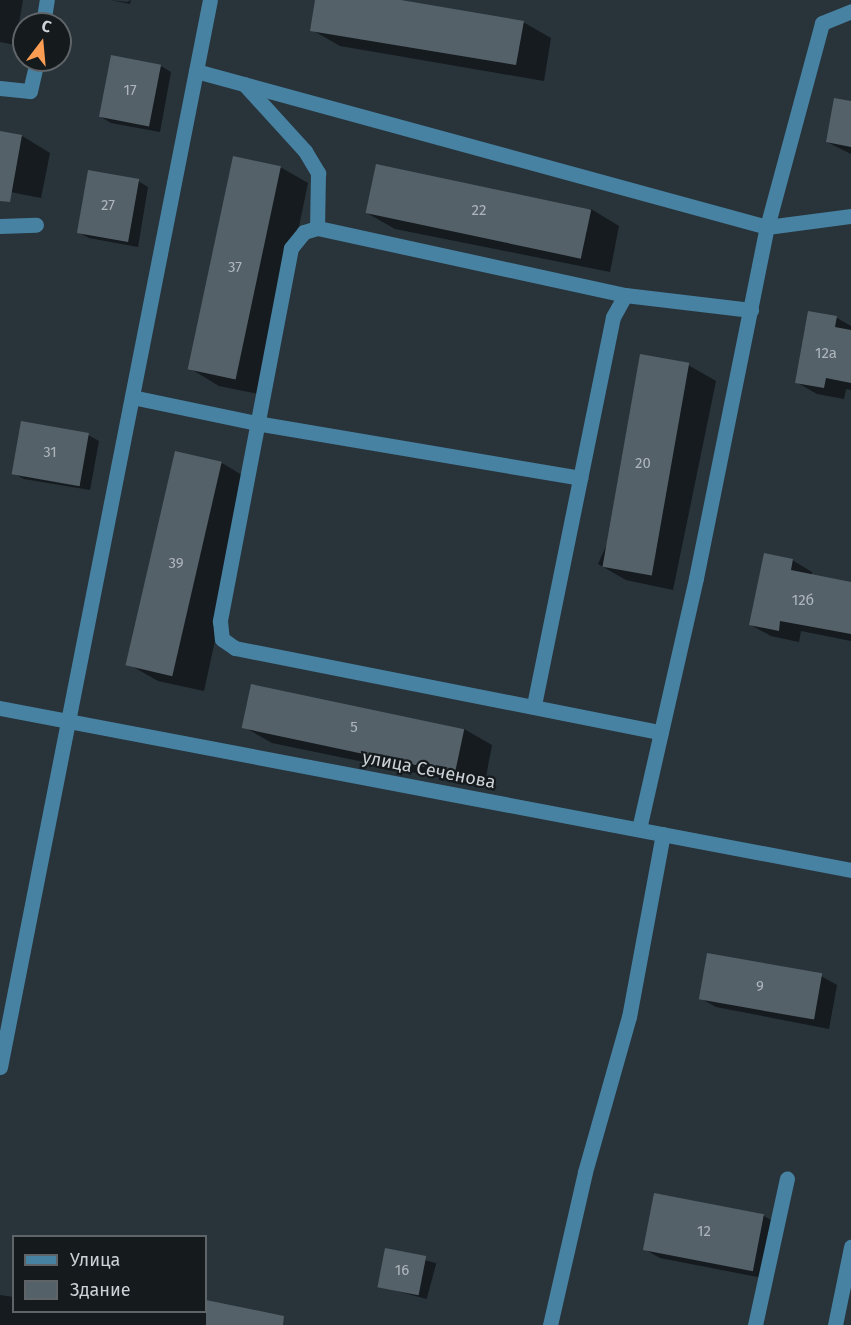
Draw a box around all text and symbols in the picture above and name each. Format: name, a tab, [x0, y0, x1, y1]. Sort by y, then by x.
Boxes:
north arrow	[12, 12, 72, 72]
text: С	[39, 16, 54, 37]
house number: 17	[123, 82, 137, 100]
house number: 27	[101, 197, 115, 215]
house number: 22	[472, 202, 486, 220]
house number: 37	[228, 259, 242, 277]
house number: 12а	[815, 345, 837, 363]
house number: 31	[43, 444, 57, 462]
house number: 20	[635, 455, 651, 473]
house number: 39	[168, 555, 184, 573]
house number: 12б	[792, 592, 814, 610]
house number: 5	[350, 719, 358, 737]
street label: улица Сеченова	[361, 747, 497, 793]
house number: 9	[756, 978, 764, 996]
house number: 12	[697, 1223, 711, 1241]
legend	[12, 1235, 207, 1313]
text: Улица	[70, 1249, 120, 1271]
house number: 16	[395, 1262, 409, 1280]
text: Здание	[70, 1279, 131, 1301]

